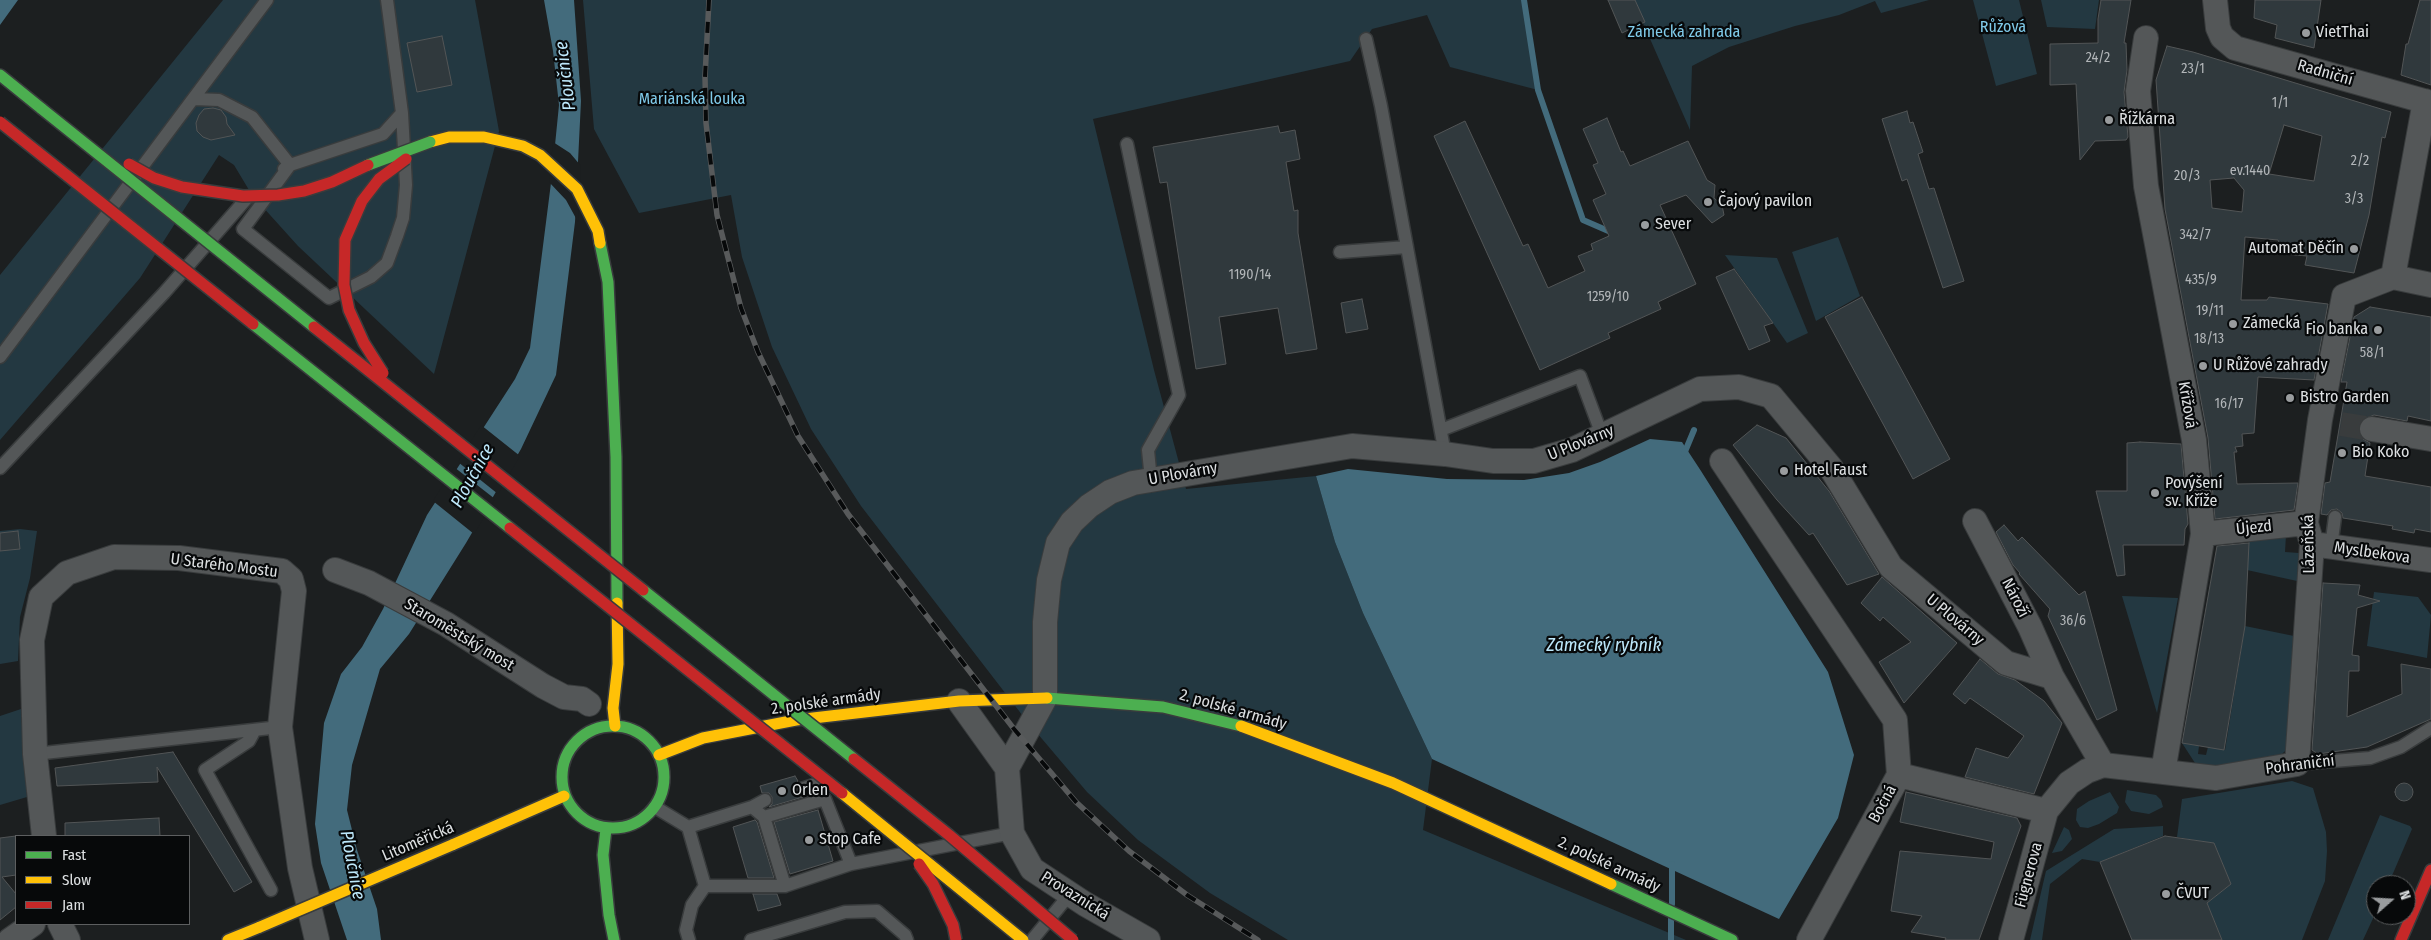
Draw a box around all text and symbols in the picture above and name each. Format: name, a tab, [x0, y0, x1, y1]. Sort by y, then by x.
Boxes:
park label: Růžová	[1980, 18, 2026, 38]
park label: Zámecká zahrada	[1628, 23, 1740, 43]
place label: VietThai	[2316, 23, 2369, 43]
marker: VietThai	[2300, 27, 2312, 39]
water label: Ploučnice	[551, 40, 581, 112]
house number: 24/2	[2086, 50, 2110, 66]
street label: Radniční	[2295, 56, 2355, 90]
house number: 23/1	[2181, 61, 2205, 77]
park label: Mariánská louka	[639, 90, 745, 110]
house number: 1/1	[2272, 95, 2288, 111]
place label: Řížkárna	[2119, 110, 2175, 130]
marker: Řížkárna	[2103, 114, 2115, 126]
house number: 2/2	[2351, 153, 2369, 169]
house number: ev.1440	[2230, 163, 2270, 179]
house number: 20/3	[2174, 168, 2200, 184]
house number: 3/3	[2345, 191, 2363, 207]
place label: Čajový pavilon	[1718, 192, 1812, 212]
marker: Čajový pavilon	[1702, 196, 1714, 208]
place label: Sever	[1655, 215, 1691, 235]
marker: Sever	[1639, 219, 1651, 231]
house number: 342/7	[2179, 227, 2211, 243]
place label: Automat Děčín	[2248, 239, 2344, 259]
marker: Automat Děčín	[2348, 243, 2360, 255]
house number: 1190/14	[1229, 267, 1271, 283]
house number: 435/9	[2185, 272, 2217, 288]
house number: 1259/10	[1587, 289, 1629, 305]
house number: 19/11	[2196, 303, 2224, 319]
place label: Zámecká	[2243, 314, 2300, 334]
marker: Zámecká	[2227, 318, 2239, 330]
place label: Fio banka	[2306, 320, 2368, 340]
marker: Fio banka	[2372, 324, 2384, 336]
house number: 18/13	[2194, 331, 2224, 347]
house number: 58/1	[2360, 345, 2384, 361]
place label: U Růžové zahrady	[2213, 356, 2328, 376]
marker: U Růžové zahrady	[2197, 360, 2209, 372]
street label: Křížová	[2173, 380, 2201, 430]
place label: Bistro Garden	[2300, 388, 2389, 408]
marker: Bistro Garden	[2284, 392, 2296, 404]
house number: 16/17	[2215, 396, 2243, 412]
street label: U Plovárny	[1545, 421, 1617, 465]
water label: Ploučnice	[447, 440, 499, 512]
place label: Bio Koko	[2352, 443, 2409, 463]
marker: Bio Koko	[2336, 447, 2348, 459]
street label: U Plovárny	[1147, 458, 1219, 490]
place label: Hotel Faust	[1794, 461, 1867, 481]
marker: Hotel Faust	[1778, 465, 1790, 477]
place label: Povýšení sv. Kříže	[2165, 474, 2223, 512]
marker: Povýšení sv. Kříže	[2149, 487, 2161, 499]
street label: Lázeňská	[2299, 514, 2319, 574]
street label: Újezd	[2235, 517, 2273, 539]
street label: Myslbekova	[2333, 538, 2411, 568]
street label: U Starého Mostu	[169, 550, 279, 582]
street label: Nároží	[1997, 575, 2033, 621]
street label: U Plovárny	[1922, 590, 1988, 650]
street label: Staroměstský most	[401, 595, 517, 675]
house number: 36/6	[2060, 613, 2086, 629]
water label: Zámecký rybník	[1546, 635, 1662, 657]
street label: 2. polské armády	[770, 685, 882, 719]
street label: 2. polské armády	[1177, 686, 1289, 734]
street label: Pohraniční	[2264, 751, 2336, 779]
place label: Orlen	[792, 781, 828, 801]
street label: Bočná	[1865, 782, 1901, 826]
marker: Orlen	[776, 785, 788, 797]
street label: Litoměřická	[379, 818, 457, 866]
water label: Ploučnice	[335, 829, 369, 901]
place label: Stop Cafe	[819, 830, 881, 850]
street label: 2. polské armády	[1555, 833, 1663, 897]
marker: Stop Cafe	[803, 834, 815, 846]
legend	[15, 835, 190, 925]
street label: Fügnerova	[2011, 840, 2047, 910]
text: Fast	[62, 846, 86, 864]
street label: Provaznická	[1037, 867, 1113, 925]
text: Slow	[62, 871, 91, 889]
north arrow	[2366, 875, 2416, 925]
place label: ČVUT	[2176, 884, 2209, 904]
marker: ČVUT	[2160, 888, 2172, 900]
text: N	[2395, 889, 2414, 902]
text: Jam	[62, 896, 85, 914]

